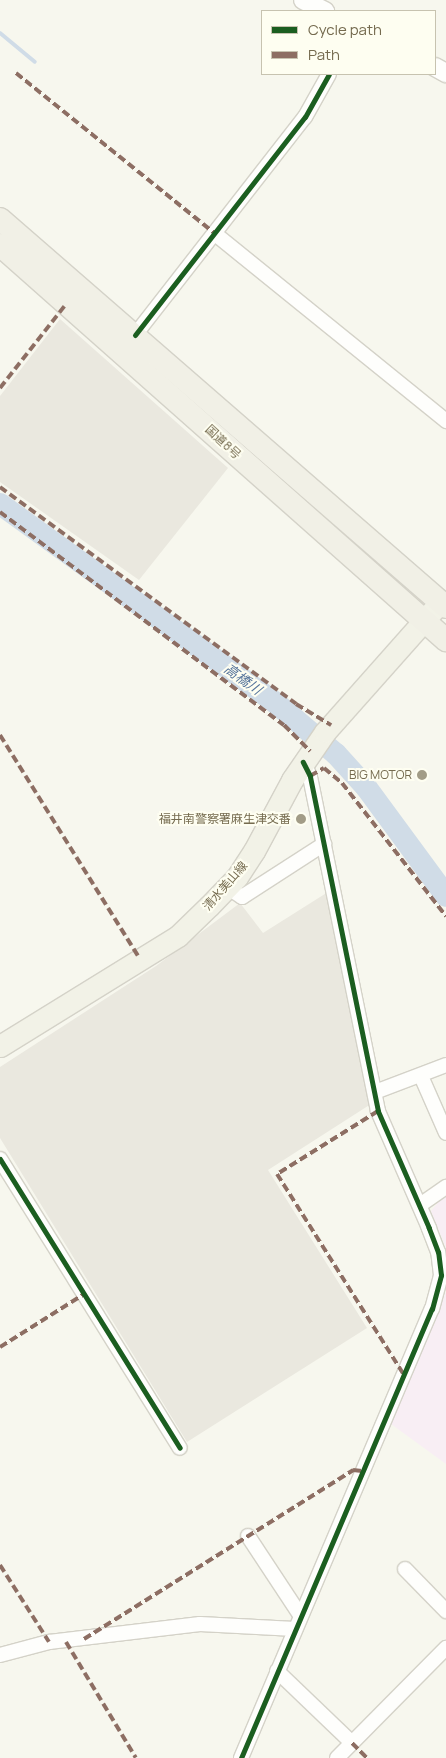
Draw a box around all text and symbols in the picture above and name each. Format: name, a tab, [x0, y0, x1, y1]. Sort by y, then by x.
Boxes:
legend	[261, 10, 436, 75]
text: Cycle path	[308, 19, 382, 40]
text: Path	[308, 44, 340, 65]
street label: 国道8号	[202, 422, 244, 462]
water label: 高橋川	[221, 660, 265, 698]
place label: BIG MOTOR	[349, 768, 412, 782]
marker: BIG MOTOR	[416, 769, 428, 781]
place label: 福井南警察署麻生津交番	[159, 812, 291, 826]
marker: 福井南警察署麻生津交番	[295, 813, 307, 825]
street label: 清水美山線	[200, 859, 250, 913]

